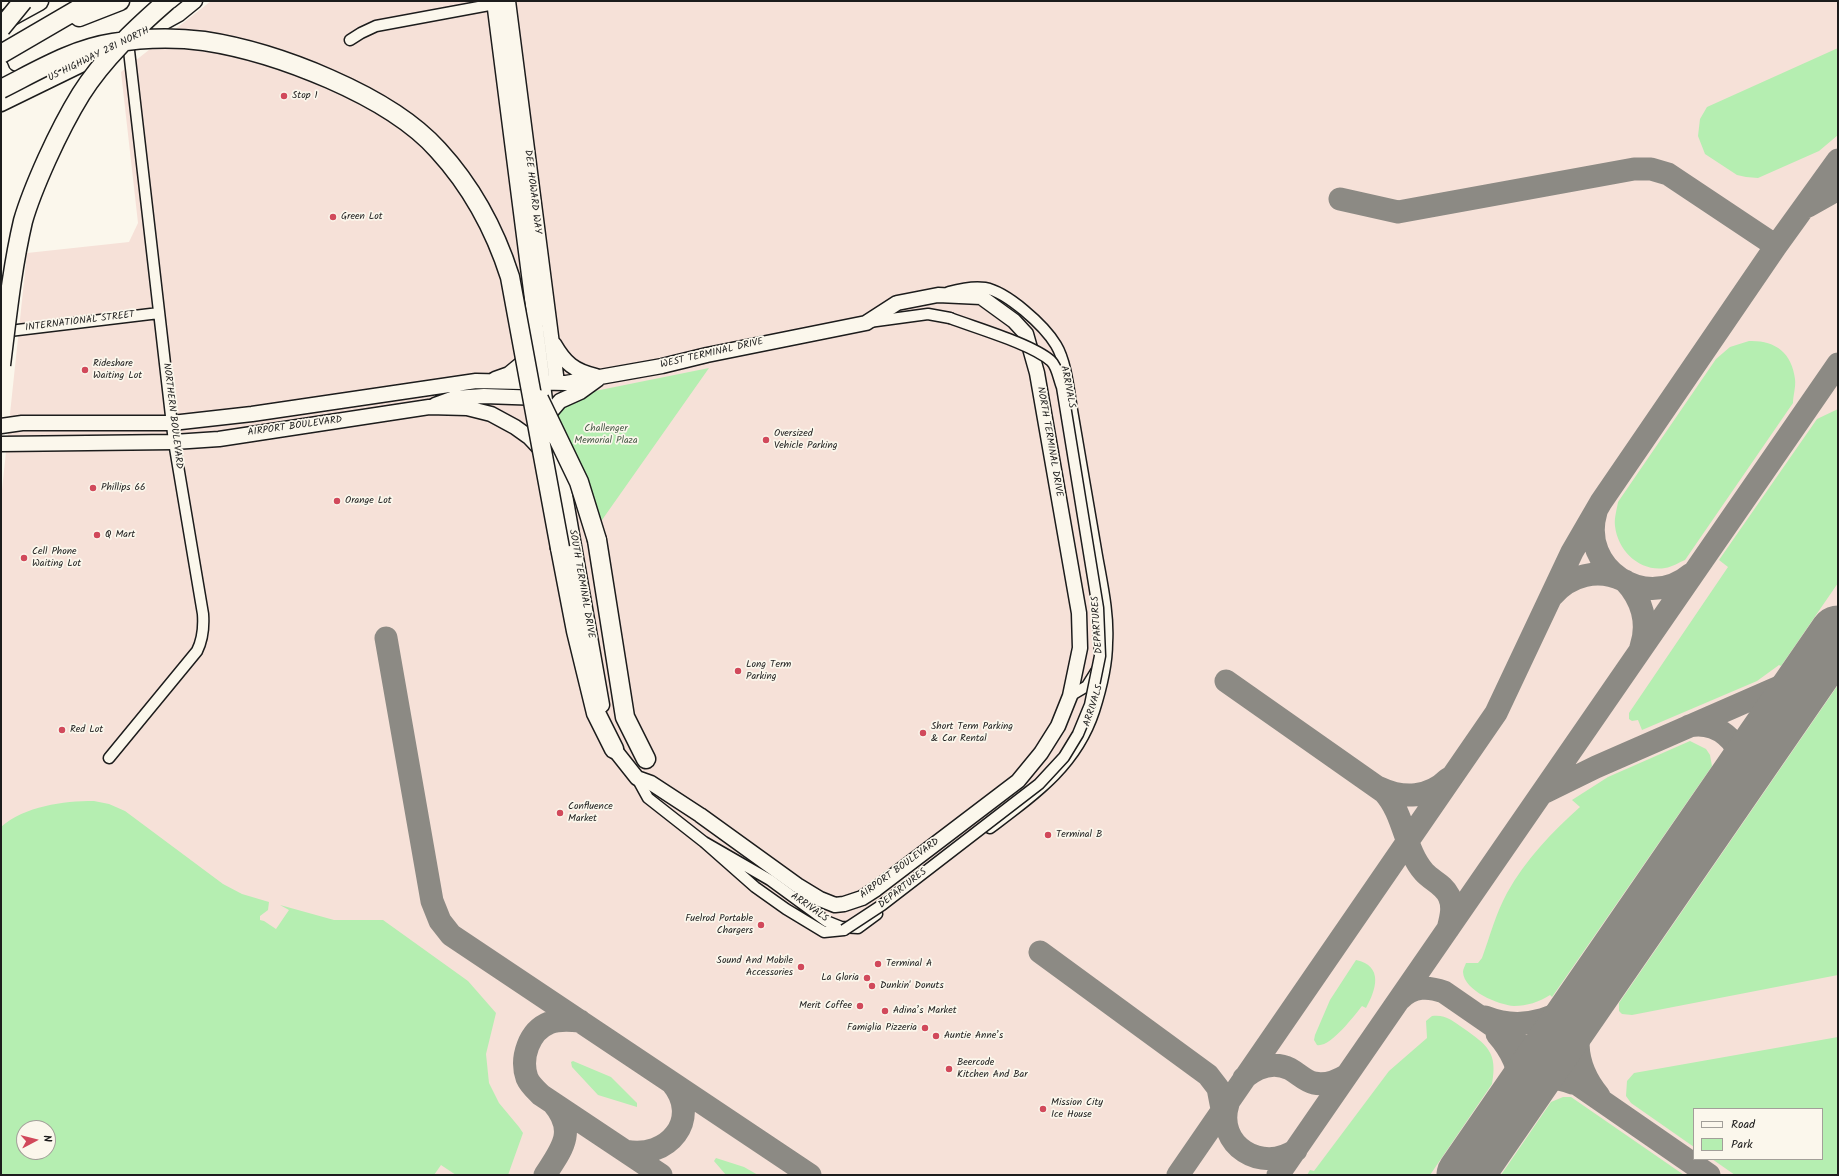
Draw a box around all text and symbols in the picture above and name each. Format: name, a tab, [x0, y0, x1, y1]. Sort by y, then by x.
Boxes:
street label: US HIGHWAY 281 NORTH	[46, 25, 152, 85]
place label: Stop 1	[292, 90, 318, 102]
marker: Stop 1	[279, 91, 289, 101]
street label: DEE HOWARD WAY	[521, 149, 543, 235]
place label: Green Lot	[341, 211, 383, 223]
marker: Green Lot	[328, 212, 338, 222]
street label: INTERNATIONAL STREET	[25, 309, 135, 335]
street label: WEST TERMINAL DRIVE	[659, 336, 765, 372]
place label: Rideshare Waiting Lot	[93, 358, 142, 382]
street label: NORTHERN BOULEVARD	[160, 362, 184, 470]
marker: Rideshare Waiting Lot	[80, 365, 90, 375]
street label: ARRIVALS	[1057, 365, 1077, 409]
street label: NORTH TERMINAL DRIVE	[1033, 386, 1065, 498]
street label: AIRPORT BOULEVARD	[247, 414, 343, 440]
park label: Challenger Memorial Plaza	[574, 423, 638, 446]
place label: Oversized Vehicle Parking	[774, 428, 838, 452]
marker: Oversized Vehicle Parking	[761, 435, 771, 445]
place label: Phillips 66	[101, 482, 146, 494]
marker: Phillips 66	[88, 483, 98, 493]
place label: Orange Lot	[345, 495, 392, 507]
marker: Orange Lot	[332, 496, 342, 506]
place label: Q Mart	[105, 529, 135, 541]
street label: SOUTH TERMINAL DRIVE	[566, 529, 596, 639]
marker: Q Mart	[92, 530, 102, 540]
place label: Cell Phone Waiting Lot	[32, 546, 81, 570]
marker: Cell Phone Waiting Lot	[19, 553, 29, 563]
street label: DEPARTURES	[1090, 596, 1106, 654]
place label: Long Term Parking	[746, 659, 791, 682]
marker: Long Term Parking	[733, 666, 743, 676]
street label: ARRIVALS	[1082, 684, 1106, 728]
place label: Short Term Parking & Car Rental	[931, 721, 1013, 744]
place label: Red Lot	[70, 724, 103, 736]
marker: Red Lot	[57, 725, 67, 735]
marker: Short Term Parking & Car Rental	[918, 728, 928, 738]
place label: Confluence Market	[568, 801, 613, 824]
marker: Confluence Market	[555, 808, 565, 818]
place label: Terminal B	[1056, 829, 1102, 841]
marker: Terminal B	[1043, 830, 1053, 840]
street label: AIRPORT BOULEVARD	[858, 836, 942, 902]
street label: DEPARTURES	[876, 866, 930, 912]
street label: ARRIVALS	[788, 891, 830, 925]
place label: Fuelrod Portable Chargers	[685, 913, 753, 936]
marker: Fuelrod Portable Chargers	[756, 920, 766, 930]
place label: Sound And Mobile Accessories	[717, 955, 793, 978]
place label: Terminal A	[886, 958, 932, 970]
marker: Terminal A	[873, 959, 883, 969]
marker: Sound And Mobile Accessories	[796, 962, 806, 972]
place label: La Gloria	[821, 972, 859, 984]
marker: La Gloria	[862, 973, 872, 983]
place label: Dunkin' Donuts	[880, 980, 944, 992]
marker: Dunkin' Donuts	[867, 981, 877, 991]
place label: Merit Coffee	[799, 1000, 852, 1012]
marker: Merit Coffee	[855, 1001, 865, 1011]
place label: Adina’s Market	[893, 1005, 957, 1017]
marker: Adina’s Market	[880, 1006, 890, 1016]
place label: Famiglia Pizzeria	[847, 1022, 917, 1034]
marker: Famiglia Pizzeria	[920, 1023, 930, 1033]
place label: Auntie Anne’s	[944, 1030, 1003, 1042]
marker: Auntie Anne’s	[931, 1031, 941, 1041]
place label: Beercode Kitchen And Bar	[957, 1057, 1028, 1080]
marker: Beercode Kitchen And Bar	[944, 1064, 954, 1074]
place label: Mission City Ice House	[1051, 1097, 1103, 1120]
marker: Mission City Ice House	[1038, 1104, 1048, 1114]
legend	[1693, 1108, 1823, 1160]
text: Road	[1731, 1115, 1755, 1134]
north arrow	[16, 1120, 56, 1160]
text: N	[38, 1134, 56, 1143]
text: Park	[1731, 1135, 1753, 1154]

